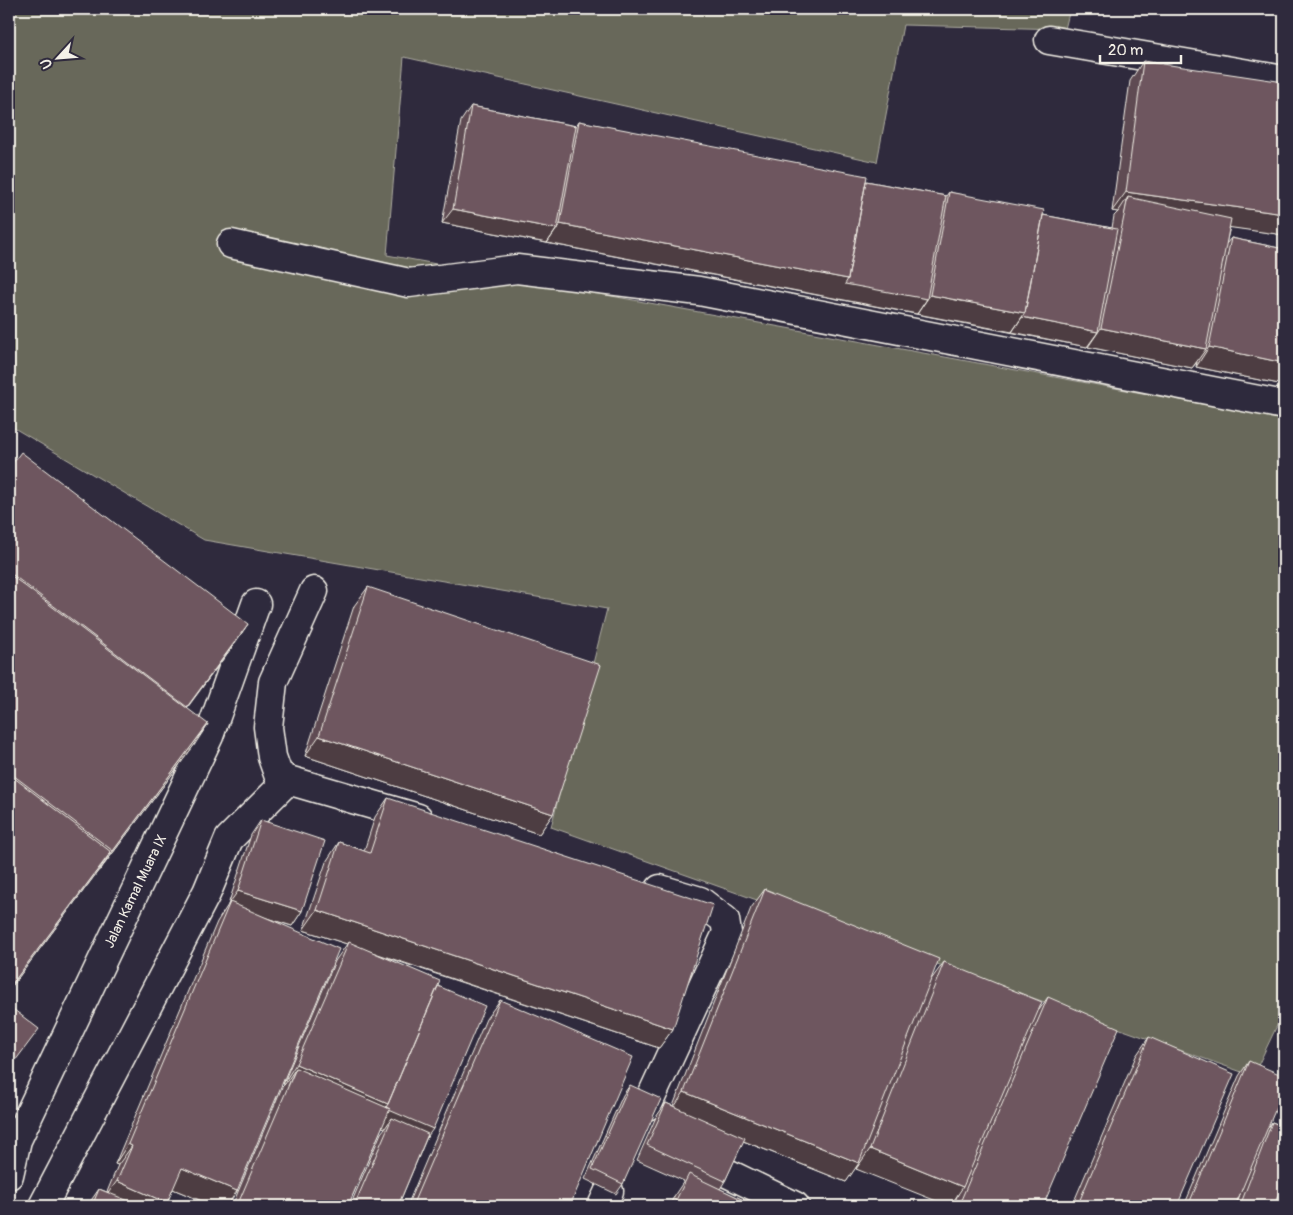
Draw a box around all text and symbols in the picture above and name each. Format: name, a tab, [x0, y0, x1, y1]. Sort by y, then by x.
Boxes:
north arrow	[32, 32, 82, 82]
scale bar	[1100, 32, 1182, 64]
text: 20 m	[1108, 41, 1143, 60]
text: U	[37, 56, 56, 71]
street label: Jalan Kamal Muara IX	[101, 832, 170, 951]

